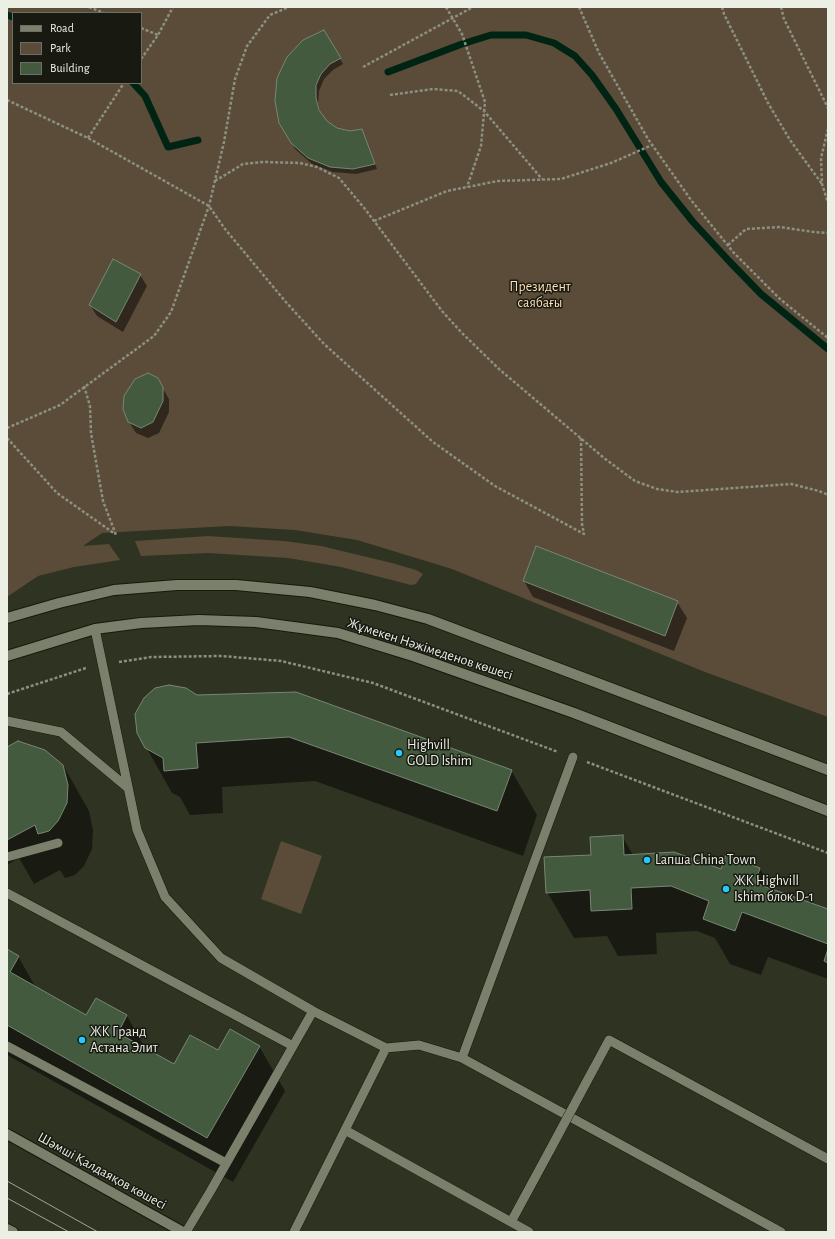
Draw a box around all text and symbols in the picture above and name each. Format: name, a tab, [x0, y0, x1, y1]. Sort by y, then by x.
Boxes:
legend	[12, 12, 142, 84]
text: Road	[50, 22, 74, 34]
text: Park	[50, 42, 71, 54]
text: Building	[50, 62, 90, 74]
park label: Президент саябағы	[509, 279, 571, 312]
street label: Жұмекен Нәжімеденов көшесі	[345, 614, 515, 684]
place label: Highvill GOLD Ishim	[407, 737, 472, 770]
marker: Highvill GOLD Ishim	[394, 748, 404, 758]
place label: Lапша China Town	[655, 852, 756, 868]
marker: Lапша China Town	[642, 855, 652, 865]
place label: ЖК Highvill Ishim блок D-1	[734, 873, 814, 906]
marker: ЖК Highvill Ishim блок D-1	[721, 884, 731, 894]
place label: ЖК Гранд Астана Элит	[90, 1024, 158, 1056]
marker: ЖК Гранд Астана Элит	[77, 1035, 87, 1045]
street label: Шәмші Қалдаяқов көшесі	[35, 1129, 169, 1213]

